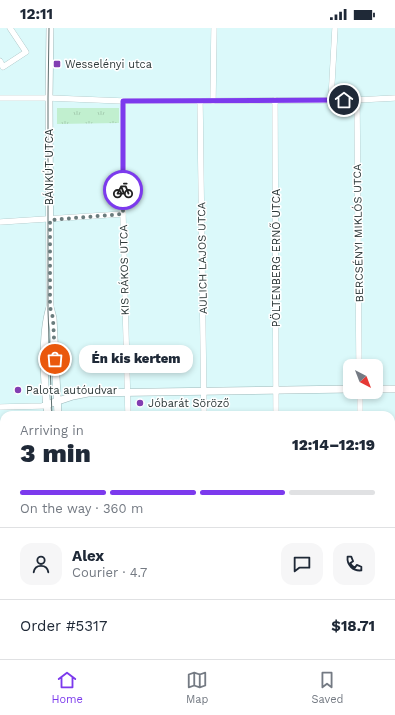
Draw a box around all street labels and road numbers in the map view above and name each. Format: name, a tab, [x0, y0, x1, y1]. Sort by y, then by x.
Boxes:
street label: BÁNKÚT UTCA	[42, 129, 56, 205]
street label: BERCSÉNYI MIKLÓS UTCA	[350, 164, 366, 302]
street label: PÖLTENBERG ERNŐ UTCA	[269, 189, 283, 327]
street label: AULICH LAJOS UTCA	[195, 202, 210, 314]
street label: KIS RÁKOS UTCA	[116, 225, 132, 315]

